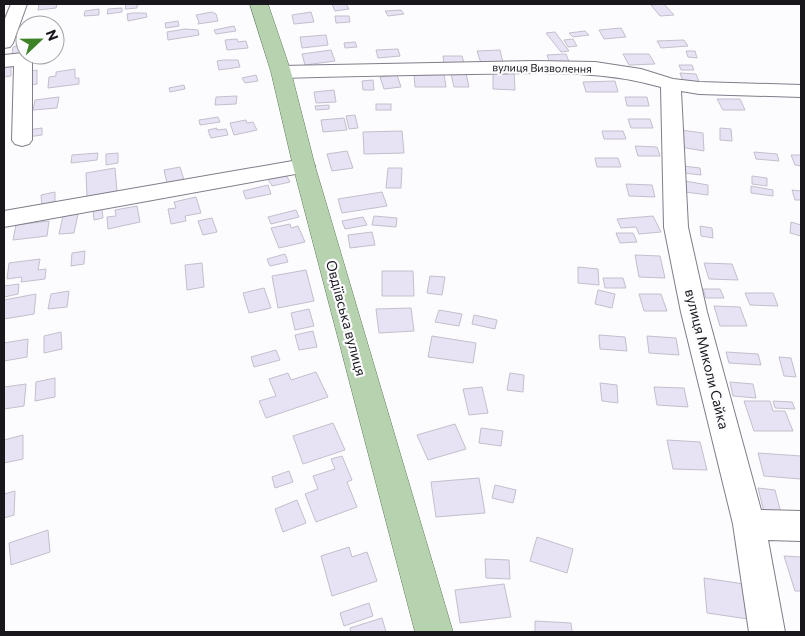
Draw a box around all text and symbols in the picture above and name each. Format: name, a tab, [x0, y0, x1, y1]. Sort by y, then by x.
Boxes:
north arrow	[15, 15, 65, 65]
text: N	[43, 27, 62, 43]
street label: вулиця Визволення	[492, 60, 592, 75]
street label: Овдіївська вулиця	[323, 258, 370, 378]
street label: вулиця Миколи Сайка	[682, 287, 733, 431]

